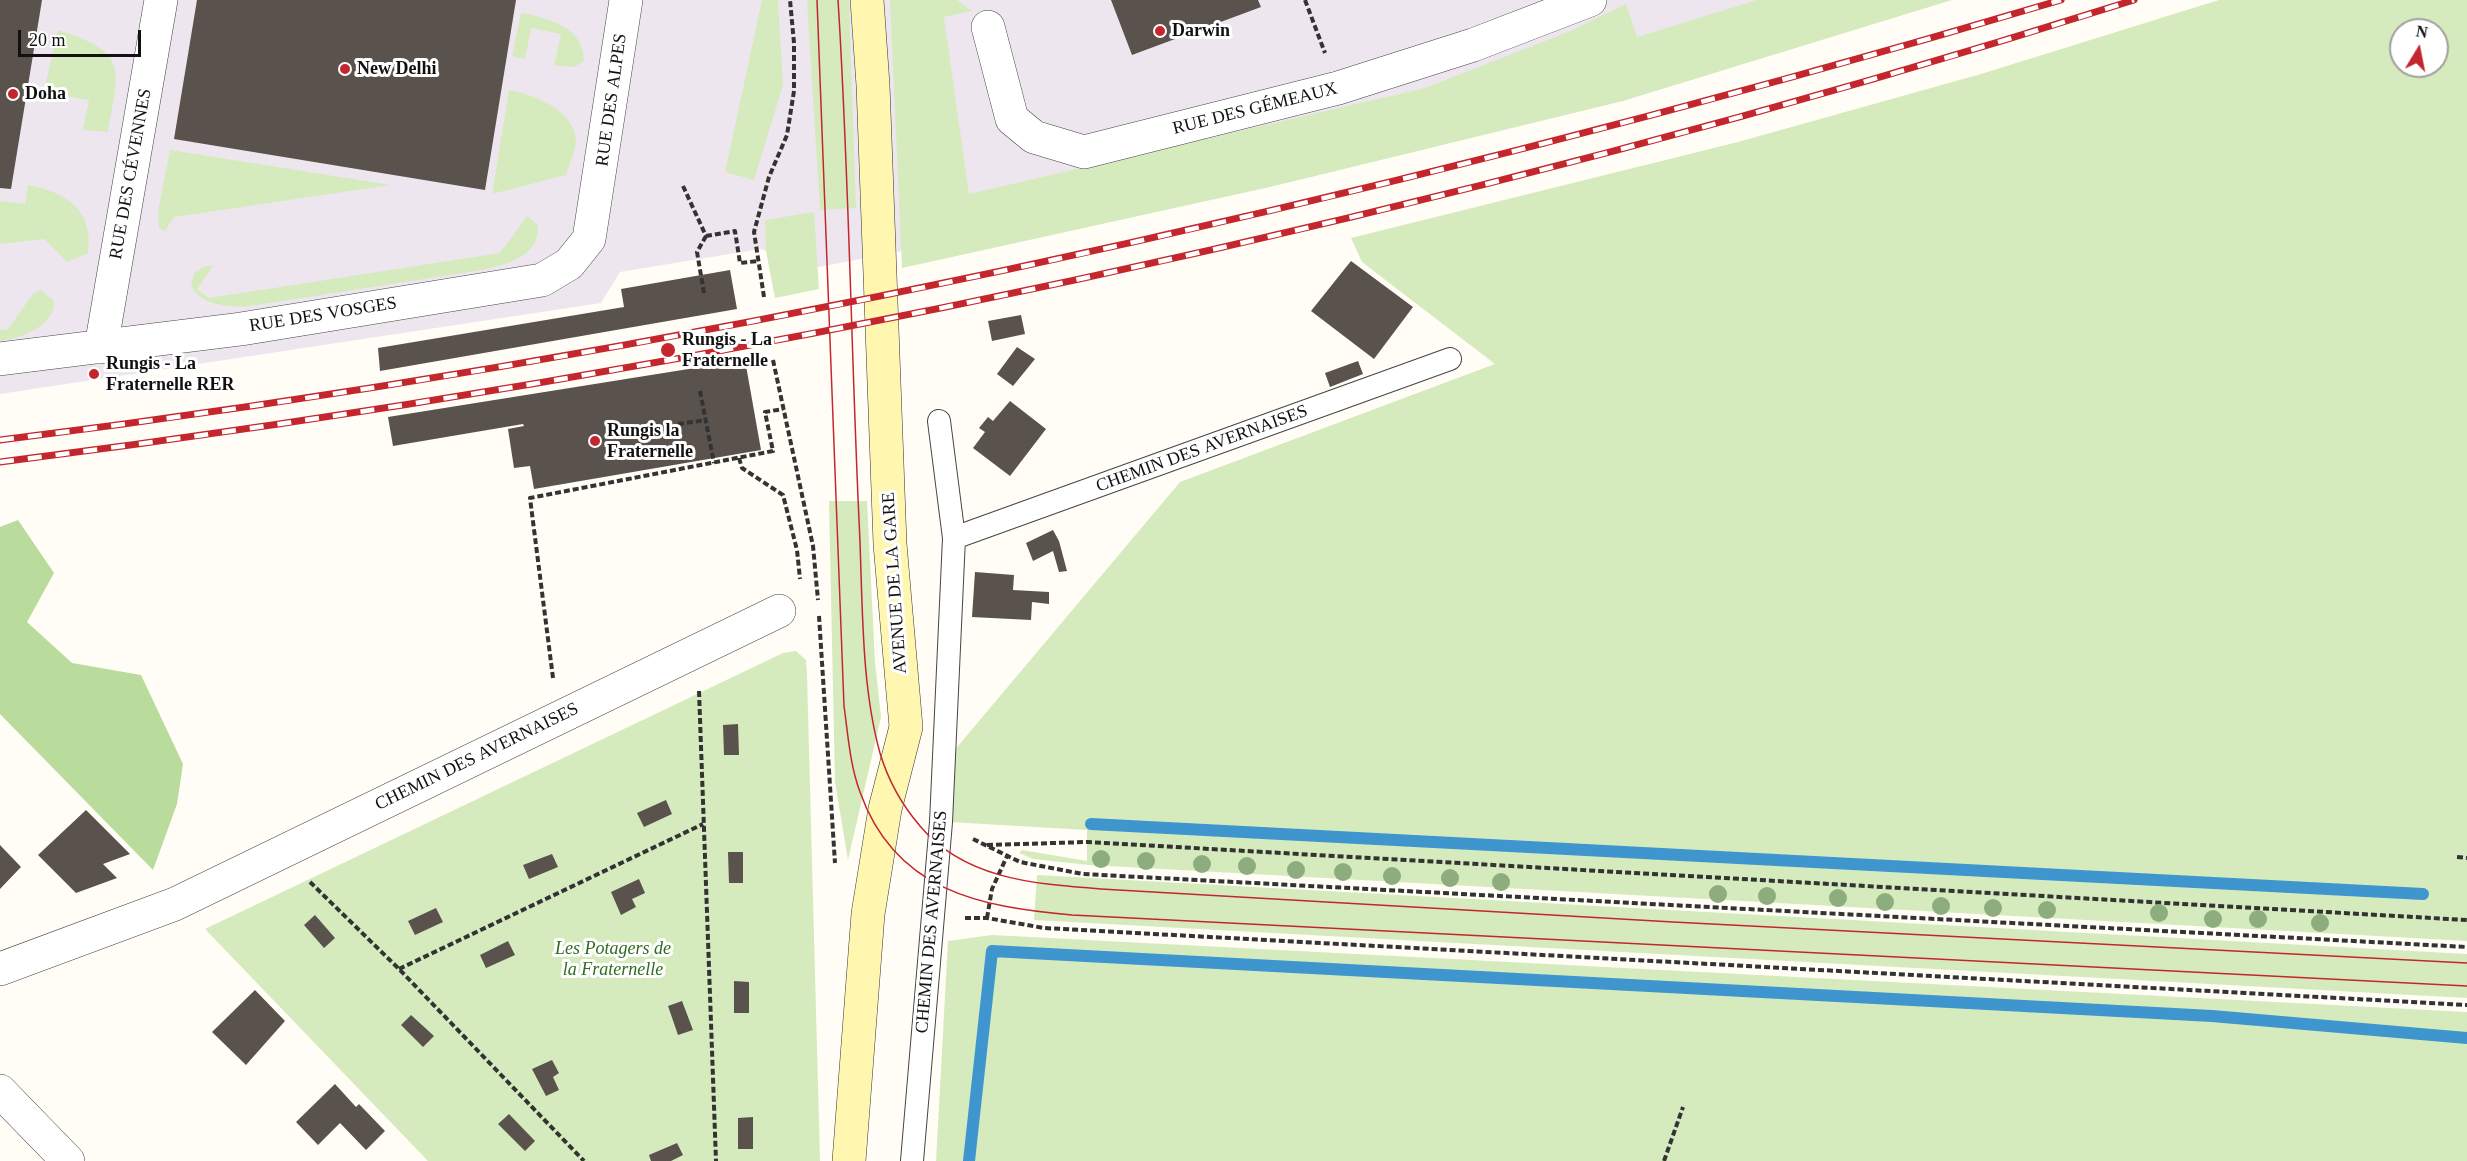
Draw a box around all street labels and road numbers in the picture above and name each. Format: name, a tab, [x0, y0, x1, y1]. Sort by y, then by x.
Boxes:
street label: RUE DES ALPES	[592, 32, 632, 168]
street label: RUE DES GÉMEAUX	[1170, 78, 1340, 140]
street label: RUE DES CÉVENNES	[105, 87, 157, 261]
street label: RUE DES VOSGES	[248, 293, 398, 337]
street label: CHEMIN DES AVERNAISES	[1093, 401, 1311, 497]
street label: AVENUE DE LA GARE	[878, 491, 912, 675]
street label: CHEMIN DES AVERNAISES	[372, 698, 582, 816]
street label: CHEMIN DES AVERNAISES	[911, 810, 953, 1034]

